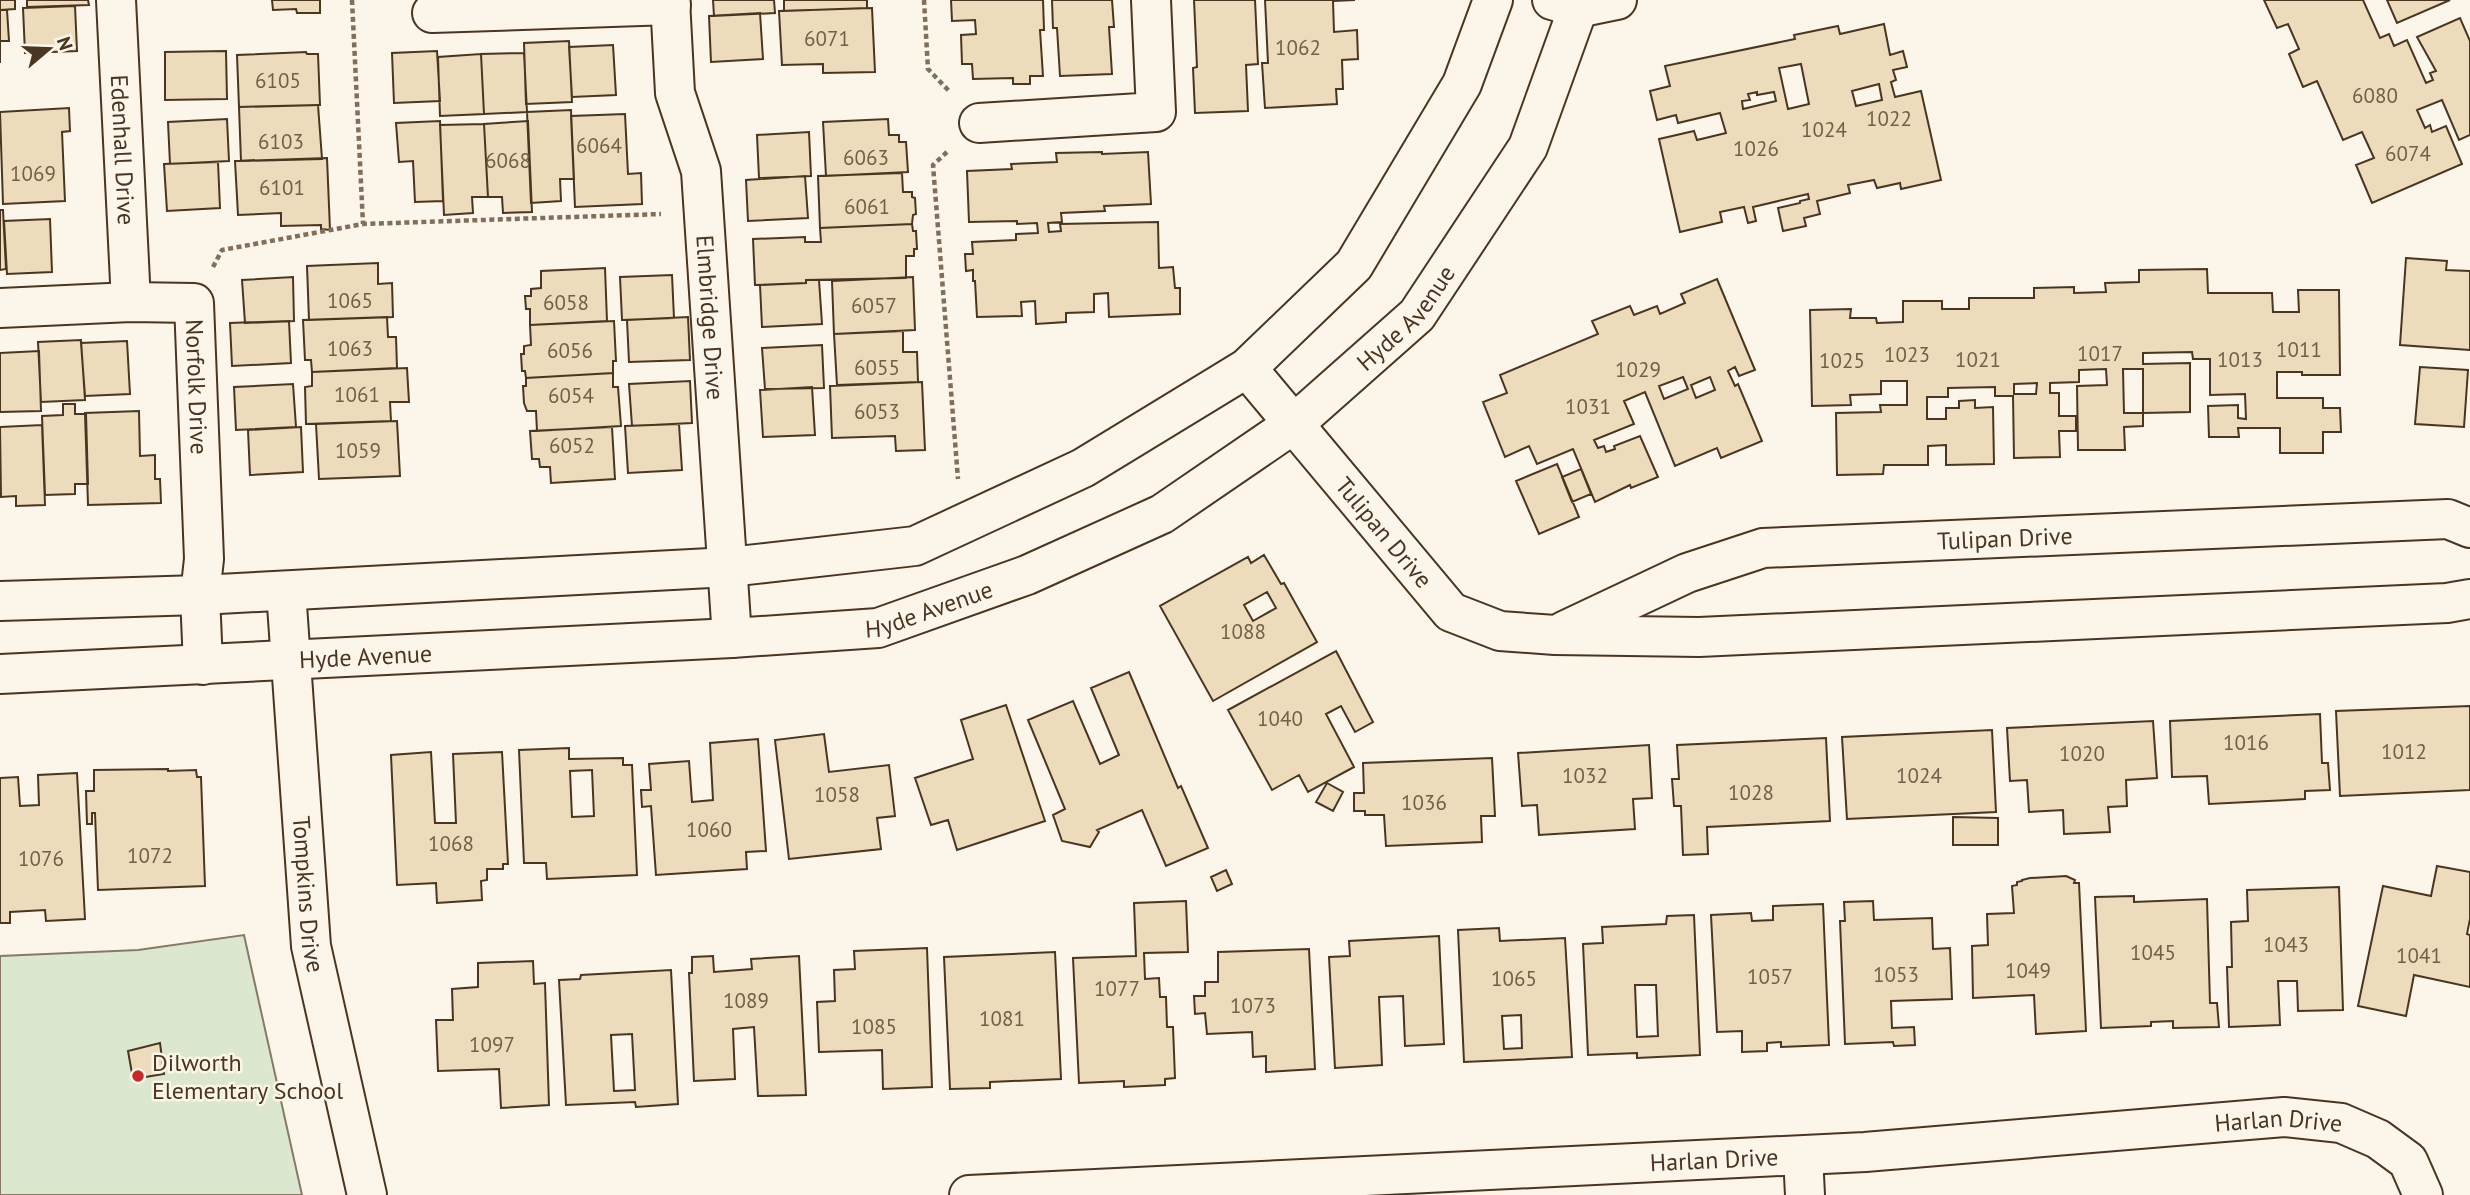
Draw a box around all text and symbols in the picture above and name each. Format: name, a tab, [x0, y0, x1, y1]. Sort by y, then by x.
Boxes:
north arrow	[14, 14, 84, 84]
house number: 6071	[804, 25, 850, 52]
text: N	[52, 34, 78, 53]
house number: 1062	[1275, 34, 1321, 61]
house number: 6105	[255, 67, 301, 94]
street label: Edenhall Drive	[104, 74, 143, 226]
house number: 6080	[2352, 82, 2398, 109]
house number: 1022	[1866, 105, 1912, 132]
house number: 1024	[1801, 116, 1847, 143]
house number: 6103	[258, 128, 304, 155]
house number: 6064	[576, 132, 622, 159]
house number: 1026	[1733, 135, 1779, 162]
house number: 6074	[2385, 140, 2431, 167]
house number: 6063	[843, 144, 889, 171]
house number: 6068	[485, 147, 531, 174]
house number: 1069	[10, 160, 56, 187]
house number: 6101	[259, 174, 305, 201]
house number: 6061	[844, 193, 890, 220]
street label: Elmbridge Drive	[690, 234, 732, 401]
street label: Hyde Avenue	[1350, 259, 1461, 377]
house number: 1065	[327, 287, 373, 314]
house number: 6058	[543, 289, 589, 316]
house number: 6057	[851, 292, 897, 319]
street label: Norfolk Drive	[179, 318, 215, 455]
house number: 1063	[327, 335, 373, 362]
house number: 1011	[2276, 336, 2322, 363]
house number: 6056	[547, 337, 593, 364]
house number: 1017	[2077, 340, 2123, 367]
house number: 1023	[1884, 341, 1930, 368]
house number: 1021	[1955, 346, 2001, 373]
house number: 1013	[2217, 346, 2263, 373]
house number: 1025	[1819, 347, 1865, 374]
house number: 6055	[854, 354, 900, 381]
house number: 1029	[1615, 356, 1661, 383]
house number: 1061	[334, 381, 380, 408]
house number: 6054	[548, 382, 594, 409]
house number: 1031	[1565, 393, 1611, 420]
house number: 6053	[854, 398, 900, 425]
house number: 6052	[549, 432, 595, 459]
house number: 1059	[335, 437, 381, 464]
street label: Tulipan Drive	[1329, 470, 1440, 594]
street label: Tulipan Drive	[1936, 519, 2073, 556]
street label: Hyde Avenue	[864, 573, 997, 644]
house number: 1088	[1220, 618, 1266, 645]
street label: Hyde Avenue	[298, 637, 433, 675]
house number: 1040	[1257, 705, 1303, 732]
house number: 1016	[2223, 729, 2269, 756]
house number: 1012	[2381, 738, 2427, 765]
house number: 1020	[2059, 740, 2105, 767]
house number: 1032	[1562, 762, 1608, 789]
house number: 1024	[1896, 762, 1942, 789]
house number: 1028	[1728, 779, 1774, 806]
house number: 1058	[814, 781, 860, 808]
house number: 1036	[1401, 789, 1447, 816]
street label: Tompkins Drive	[286, 815, 332, 975]
house number: 1060	[686, 816, 732, 843]
house number: 1068	[428, 830, 474, 857]
house number: 1072	[127, 842, 173, 869]
house number: 1076	[18, 845, 64, 872]
house number: 1043	[2263, 931, 2309, 958]
house number: 1045	[2130, 939, 2176, 966]
house number: 1041	[2396, 942, 2442, 969]
house number: 1049	[2005, 957, 2051, 984]
house number: 1053	[1873, 961, 1919, 988]
house number: 1057	[1747, 963, 1793, 990]
house number: 1065	[1491, 965, 1537, 992]
house number: 1077	[1094, 975, 1140, 1002]
house number: 1089	[723, 987, 769, 1014]
house number: 1073	[1230, 992, 1276, 1019]
house number: 1081	[979, 1005, 1025, 1032]
house number: 1085	[851, 1013, 897, 1040]
house number: 1097	[469, 1031, 515, 1058]
place label: Dilworth Elementary School	[152, 1047, 343, 1106]
marker: Dilworth Elementary School	[130, 1068, 146, 1084]
street label: Harlan Drive	[2213, 1101, 2344, 1139]
street label: Harlan Drive	[1649, 1141, 1779, 1178]

